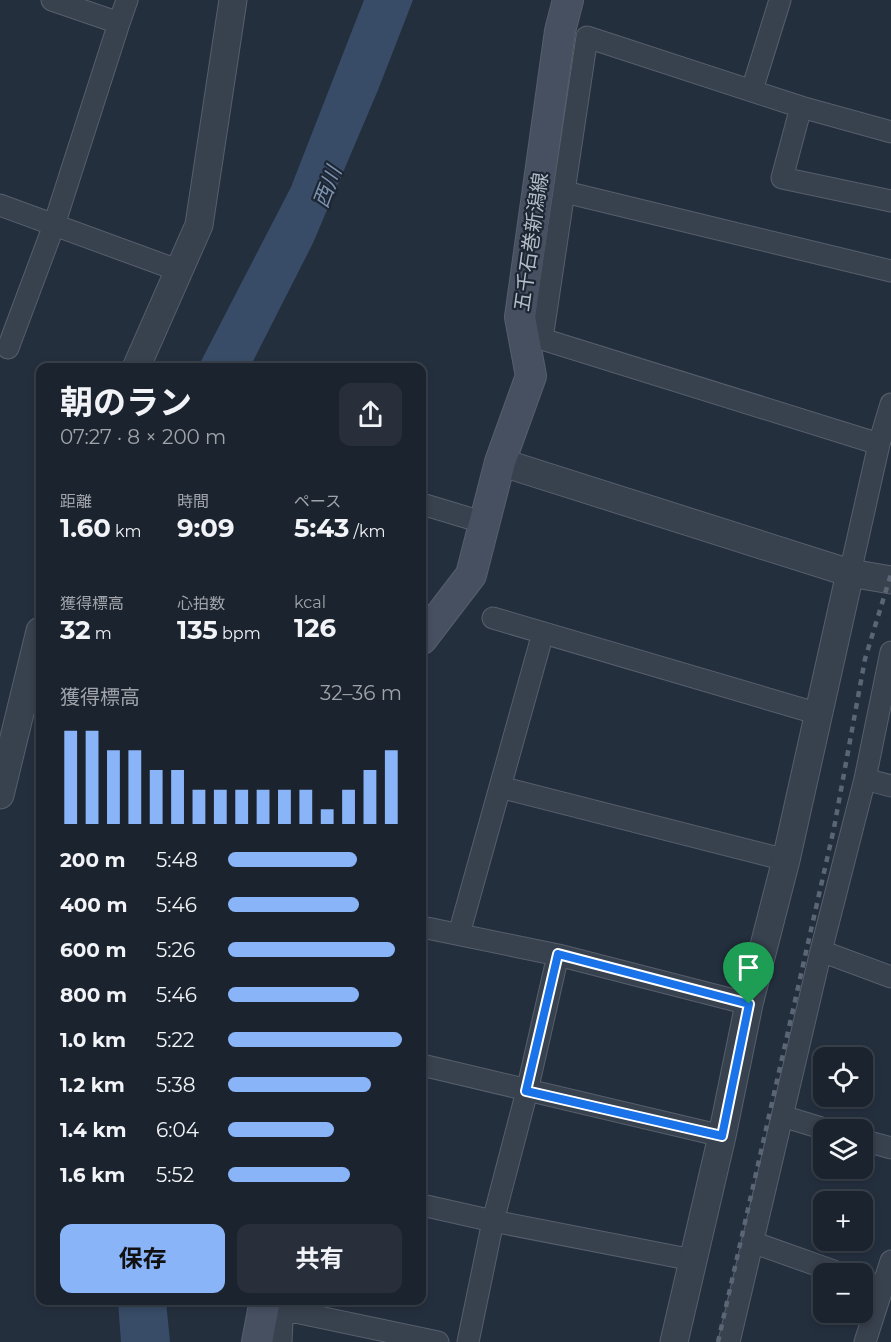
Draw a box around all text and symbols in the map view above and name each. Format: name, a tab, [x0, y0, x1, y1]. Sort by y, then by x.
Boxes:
water label: 西川	[308, 161, 347, 211]
street label: 五千石巻新潟線	[509, 171, 553, 313]
text: 朝のラン	[60, 382, 192, 422]
button: share	[339, 383, 402, 446]
text: 07:27 · 8 × 200 m	[60, 425, 226, 449]
text: 距離	[60, 492, 92, 511]
text: 時間	[177, 492, 209, 511]
text: ペース	[294, 492, 341, 511]
text: 1.60	[60, 512, 111, 544]
text: 9:09	[177, 512, 235, 544]
text: 5:43	[294, 512, 349, 544]
text: km	[111, 522, 142, 541]
text: /km	[349, 522, 385, 541]
text: kcal	[294, 593, 326, 612]
text: 獲得標高	[60, 594, 124, 613]
text: 心拍数	[177, 594, 225, 613]
text: 126	[294, 612, 336, 644]
text: 32	[60, 614, 91, 646]
text: 135	[177, 614, 218, 646]
text: m	[91, 624, 112, 643]
text: bpm	[218, 624, 261, 643]
text: 32–36 m	[320, 681, 402, 705]
text: 獲得標高	[60, 685, 140, 709]
text: 200 m	[60, 848, 126, 872]
text: 5:48	[156, 848, 198, 872]
text: 400 m	[60, 893, 128, 917]
text: 5:46	[156, 893, 197, 917]
text: 600 m	[60, 938, 127, 962]
text: 5:26	[156, 938, 195, 962]
pin	[723, 942, 774, 1004]
icon: arrive	[732, 951, 765, 984]
text: 800 m	[60, 983, 127, 1007]
text: 5:46	[156, 983, 197, 1007]
text: 1.0 km	[60, 1028, 126, 1052]
text: 5:22	[156, 1028, 194, 1052]
map controls	[813, 1047, 873, 1323]
button: locate	[813, 1047, 873, 1107]
text: 1.2 km	[60, 1073, 125, 1097]
text: 5:38	[156, 1073, 196, 1097]
text: 1.4 km	[60, 1118, 127, 1142]
text: 6:04	[156, 1118, 199, 1142]
button: layers	[813, 1119, 873, 1179]
text: 1.6 km	[60, 1163, 125, 1187]
text: 5:52	[156, 1163, 194, 1187]
button: +	[813, 1191, 873, 1251]
button: 保存	[60, 1224, 225, 1293]
button: 共有	[237, 1224, 402, 1293]
button: −	[813, 1263, 873, 1323]

